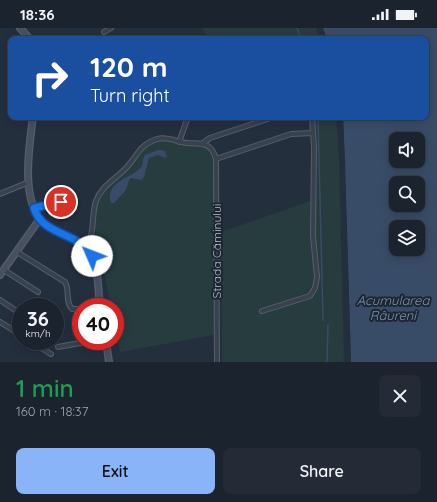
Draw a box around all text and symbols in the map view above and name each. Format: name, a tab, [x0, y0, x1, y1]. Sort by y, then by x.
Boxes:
text: 18:36	[20, 5, 55, 24]
text: 120 m	[90, 49, 168, 84]
icon: right	[24, 52, 76, 104]
text: Turn right	[90, 84, 170, 107]
map controls	[389, 132, 425, 256]
button: sound	[389, 132, 425, 168]
button: search	[389, 176, 425, 212]
pin	[44, 185, 78, 219]
icon: arrive	[50, 191, 72, 213]
street label: Strada Căminului	[209, 204, 224, 298]
button: layers	[389, 220, 425, 256]
position arrow	[71, 235, 113, 277]
water label: Acumularea Râureni	[357, 292, 430, 323]
speed limit sign: 40	[72, 298, 124, 350]
text: 36	[27, 306, 49, 331]
text: km/h	[25, 327, 51, 340]
text: 1 min	[16, 373, 74, 403]
button: close	[379, 375, 421, 417]
text: 160 m · 18:37	[16, 403, 88, 419]
button: Exit	[16, 448, 215, 494]
button: Share	[223, 448, 421, 494]

